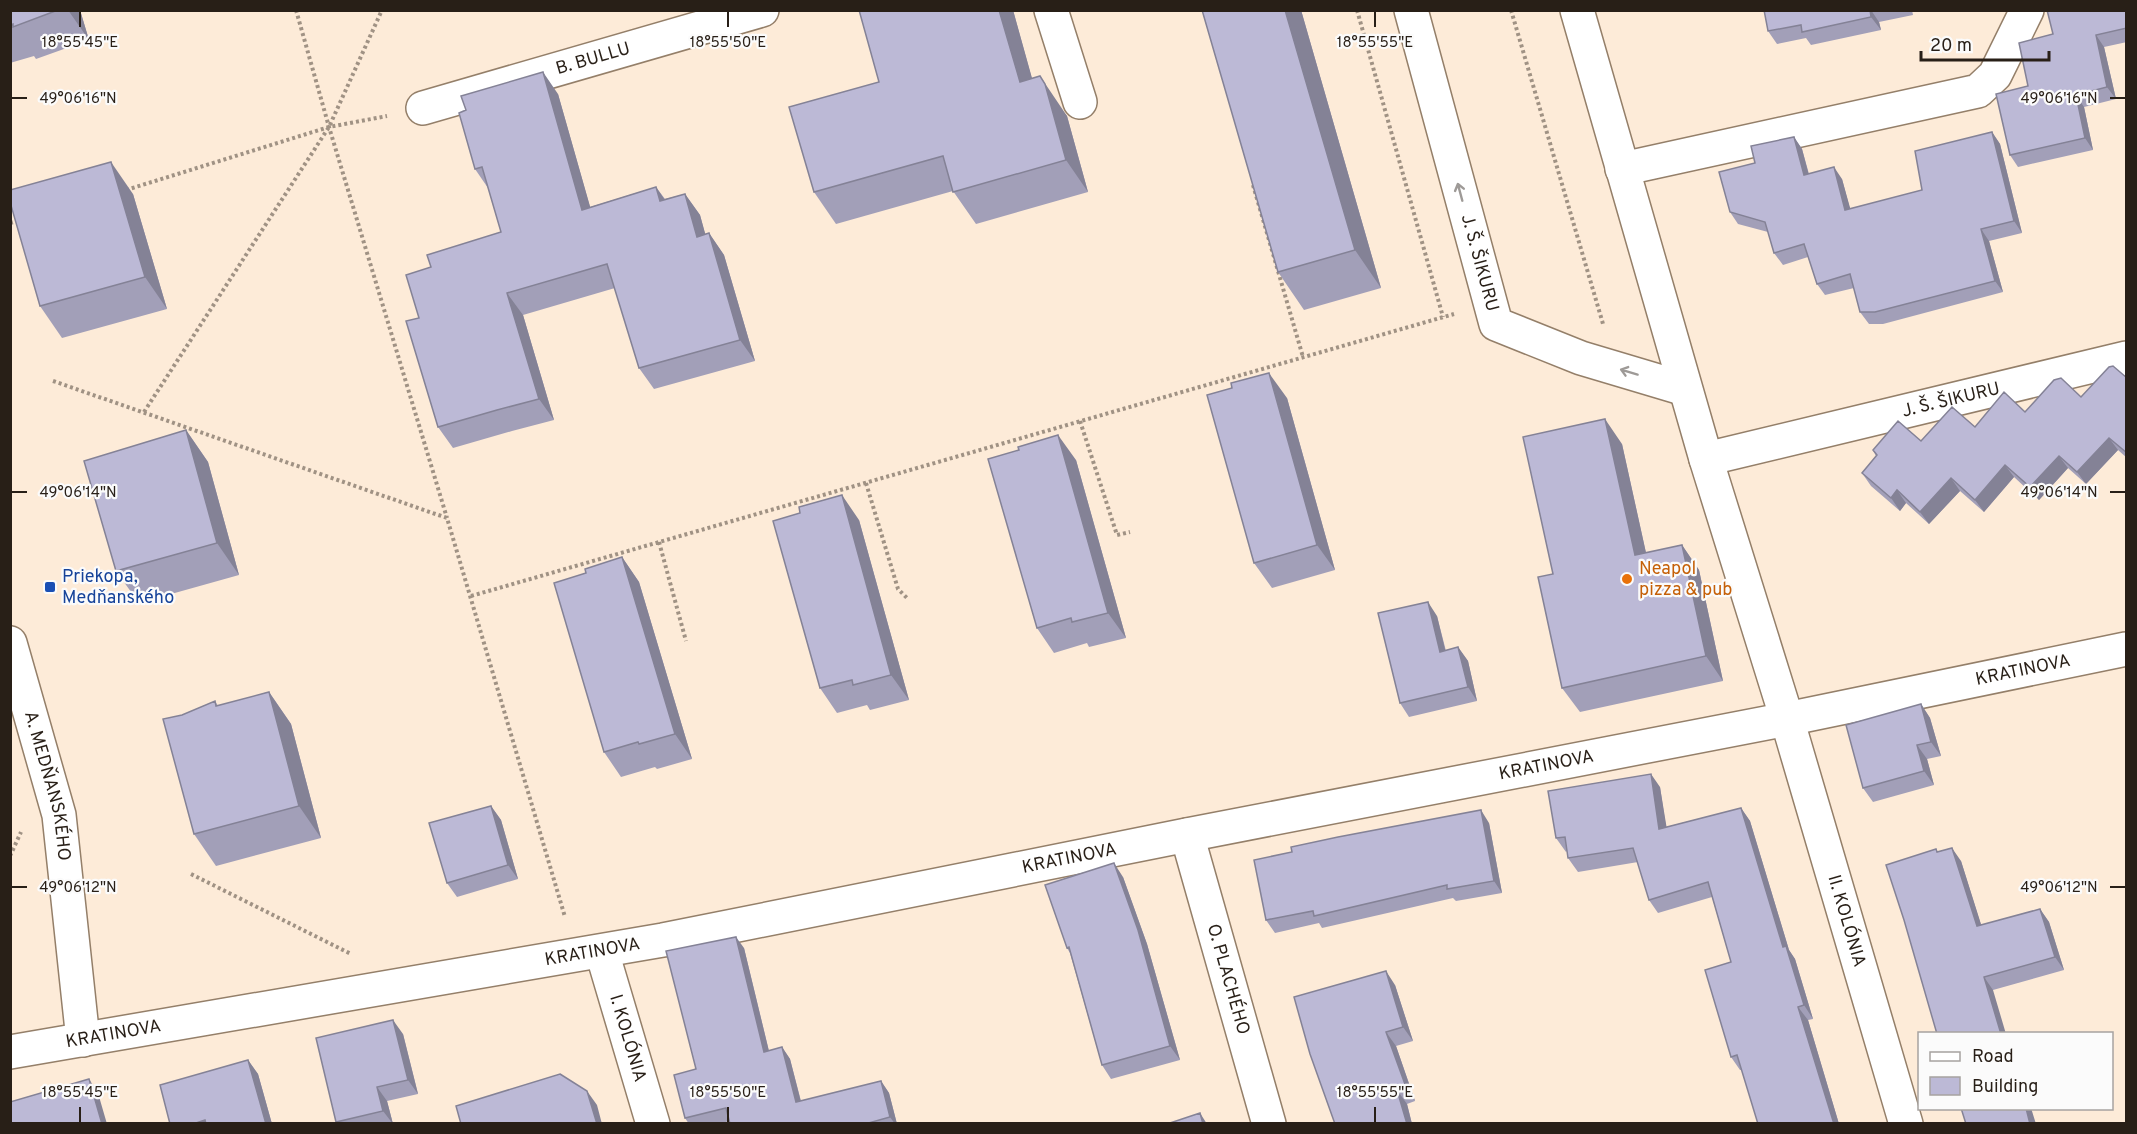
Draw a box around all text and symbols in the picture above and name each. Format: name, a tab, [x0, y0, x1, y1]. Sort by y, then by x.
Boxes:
scale bar	[1921, 24, 2048, 62]
text: 18°55'45"E	[42, 34, 118, 53]
text: 18°55'50"E	[690, 34, 766, 53]
text: 18°55'55"E	[1337, 34, 1413, 53]
text: 20 m	[1930, 35, 1972, 58]
street label: B. BULLU	[553, 37, 633, 81]
text: 49°06'16"N	[39, 90, 117, 109]
text: 49°06'16"N	[2020, 90, 2098, 109]
one-way arrow	[1453, 183, 1465, 202]
street label: J. Š. ŠIKURU	[1455, 212, 1504, 314]
one-way arrow	[1620, 366, 1639, 377]
street label: J. Š. ŠIKURU	[1900, 377, 2002, 423]
text: 49°06'14"N	[39, 484, 117, 503]
text: 49°06'14"N	[2020, 484, 2098, 503]
place label: Neapol pizza & pub	[1639, 558, 1732, 602]
place label: Priekopa, Medňanského	[62, 566, 174, 610]
marker: Neapol pizza & pub	[1620, 572, 1634, 586]
marker: Priekopa, Medňanského	[43, 580, 57, 594]
street label: KRATINOVA	[1973, 649, 2072, 691]
street label: A. MEDŇANSKÉHO	[18, 708, 75, 862]
street label: KRATINOVA	[1497, 745, 1596, 786]
street label: KRATINOVA	[1020, 838, 1119, 879]
street label: II. KOLÓNIA	[1822, 872, 1871, 970]
text: 49°06'12"N	[39, 879, 117, 898]
text: 49°06'12"N	[2020, 879, 2098, 898]
street label: O. PLACHÉHO	[1201, 921, 1255, 1037]
street label: KRATINOVA	[543, 933, 642, 972]
street label: I. KOLÓNIA	[604, 992, 651, 1085]
street label: KRATINOVA	[64, 1015, 163, 1054]
legend	[1918, 1032, 2113, 1110]
text: Road	[1972, 1046, 2014, 1069]
text: Building	[1972, 1076, 2038, 1099]
text: 18°55'45"E	[42, 1084, 118, 1103]
text: 18°55'50"E	[690, 1084, 766, 1103]
text: 18°55'55"E	[1337, 1084, 1413, 1103]

